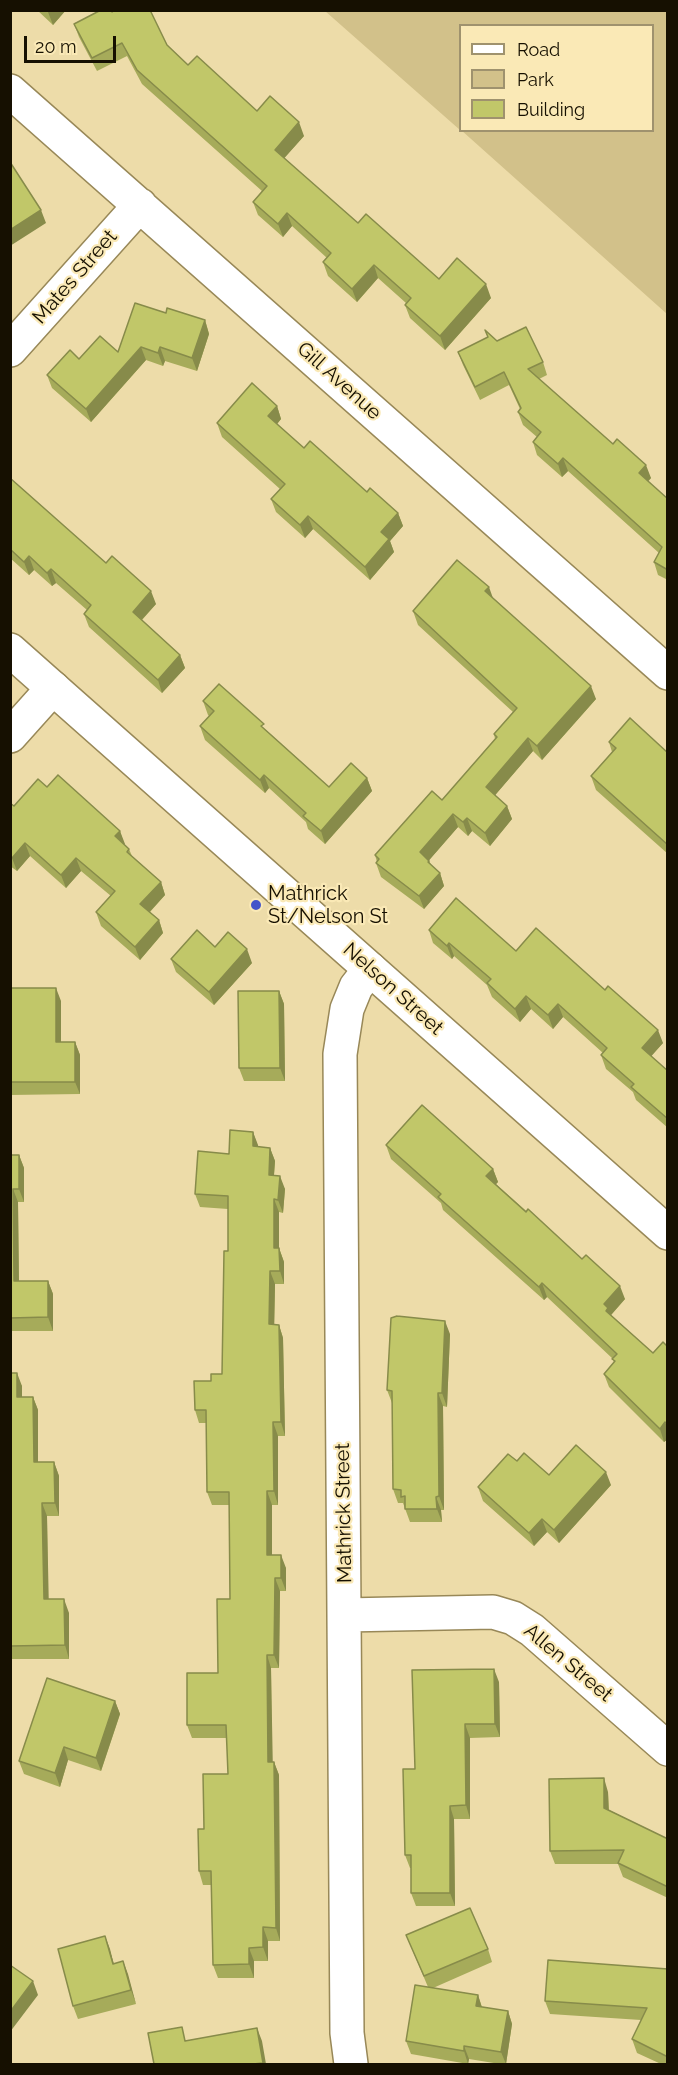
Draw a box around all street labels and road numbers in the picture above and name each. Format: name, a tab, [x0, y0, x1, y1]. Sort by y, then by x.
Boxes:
street label: Mates Street	[28, 225, 122, 329]
street label: Gill Avenue	[292, 337, 386, 425]
street label: Nelson Street	[338, 938, 448, 1040]
street label: Mathrick Street	[331, 1443, 357, 1583]
street label: Allen Street	[519, 1619, 617, 1707]

